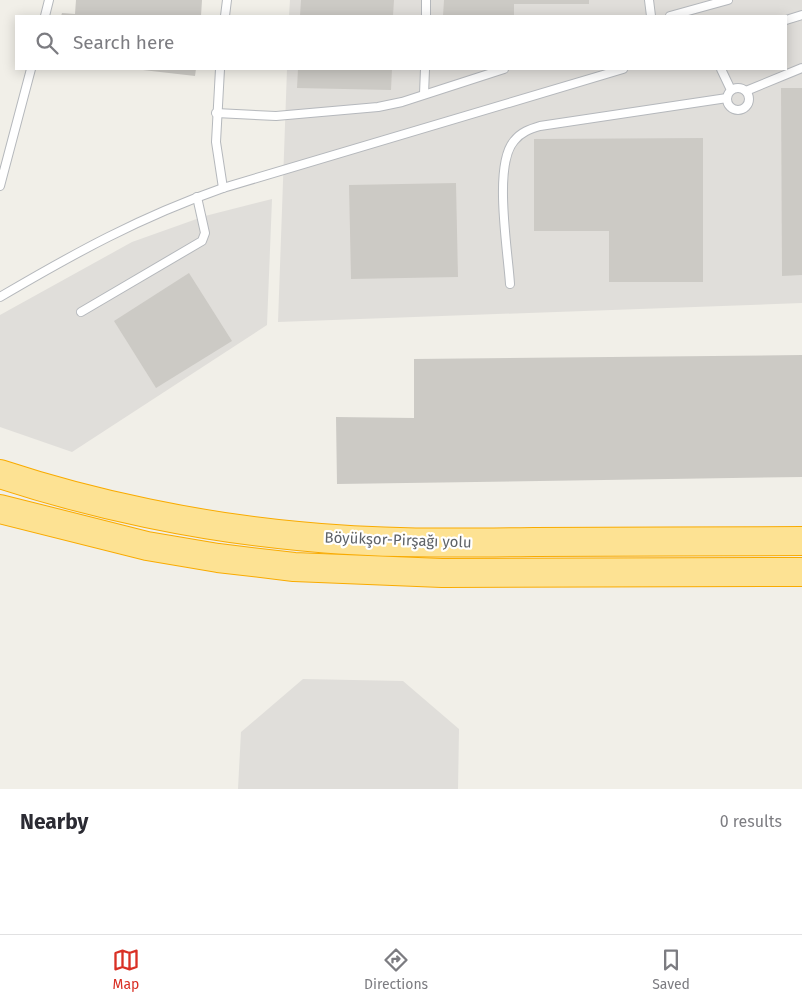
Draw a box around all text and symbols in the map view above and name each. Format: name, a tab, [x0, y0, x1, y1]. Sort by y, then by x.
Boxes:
search box	[15, 15, 787, 70]
icon: search	[33, 29, 61, 57]
text: Search here	[73, 31, 174, 54]
street label: Böyükşor-Pirşağı yolu	[324, 528, 472, 552]
text: Nearby	[20, 809, 88, 835]
text: 0 results	[720, 812, 782, 831]
tab: Map	[112, 946, 140, 993]
tab: Directions	[364, 946, 428, 993]
tab: Saved	[652, 946, 690, 993]

